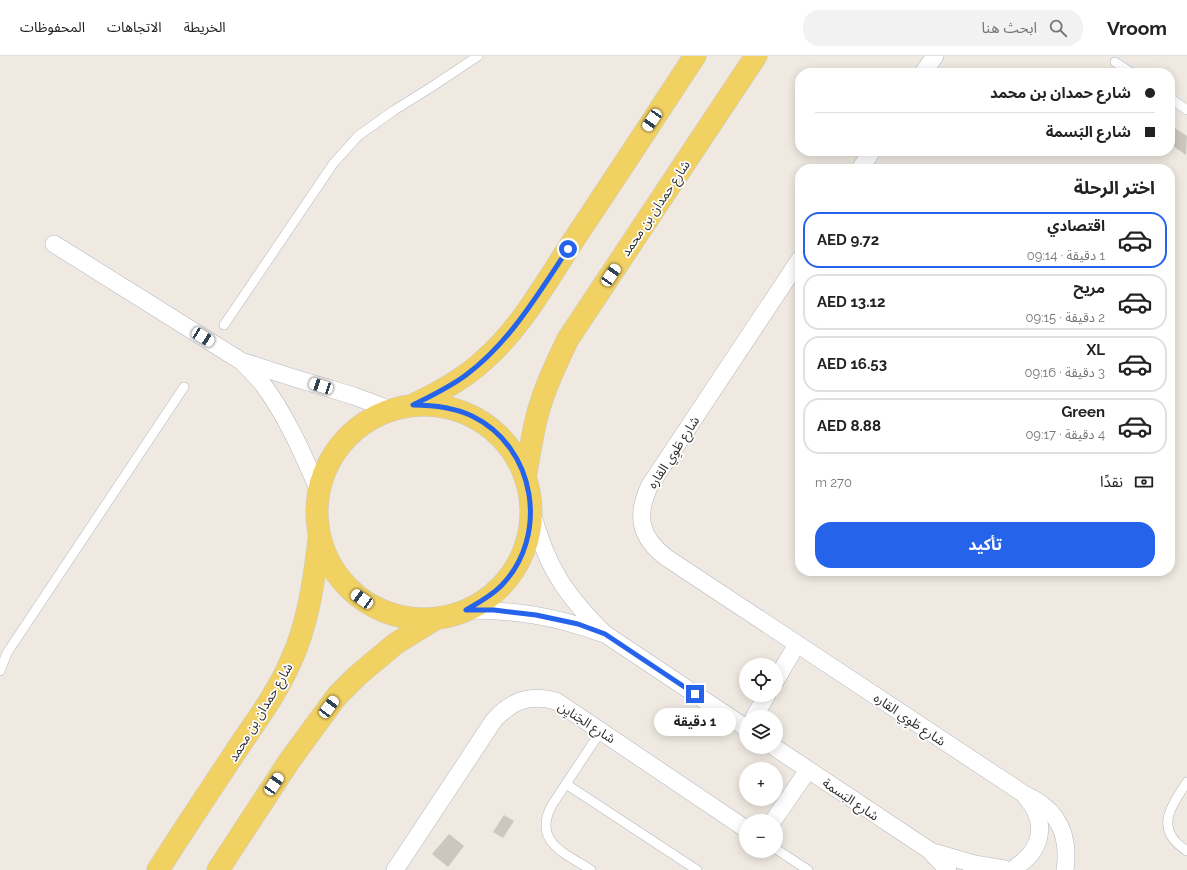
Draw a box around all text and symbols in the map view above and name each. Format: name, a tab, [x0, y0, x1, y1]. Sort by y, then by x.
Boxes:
search box	[803, 10, 1083, 46]
icon: search	[1047, 17, 1069, 39]
text: Vroom	[1107, 17, 1167, 39]
text: المحفوظات	[20, 19, 85, 35]
text: الاتجاهات	[107, 19, 162, 35]
text: الخريطة	[184, 19, 226, 35]
text: ابحث هنا	[982, 19, 1037, 37]
text: شارع حمدان بن محمد	[990, 84, 1131, 102]
car	[640, 107, 664, 133]
text: شارع البَسمة	[1046, 123, 1131, 141]
street label: شارع حمدان بن محمد	[618, 158, 695, 261]
text: اختر الرحلة	[1074, 177, 1155, 198]
text: اقتصادي	[1047, 217, 1105, 235]
icon: car	[1117, 222, 1153, 258]
text: AED 9.72	[817, 231, 879, 249]
route start	[559, 240, 577, 258]
text: 1 دقيقة · 09:14	[1027, 248, 1105, 263]
car	[599, 262, 623, 288]
text: مريح	[1073, 279, 1105, 297]
icon: car	[1117, 284, 1153, 320]
text: AED 13.12	[817, 293, 885, 311]
text: 2 دقيقة · 09:15	[1026, 310, 1105, 325]
car	[190, 326, 216, 348]
text: XL	[1087, 341, 1105, 359]
icon: car	[1117, 346, 1153, 382]
text: AED 16.53	[817, 355, 887, 373]
text: 3 دقيقة · 09:16	[1025, 365, 1105, 380]
car	[308, 377, 334, 395]
text: Green	[1061, 403, 1105, 421]
icon: car	[1117, 408, 1153, 444]
street label: شارع طَوِي القاره	[645, 413, 705, 493]
text: AED 8.88	[817, 417, 881, 435]
text: 4 دقيقة · 09:17	[1025, 427, 1105, 442]
icon: cash	[1133, 471, 1155, 493]
text: نقدًا	[1100, 473, 1123, 491]
text: 270 m	[815, 475, 852, 490]
button: تأكيد	[815, 522, 1155, 568]
car	[349, 587, 375, 611]
map controls	[739, 658, 783, 858]
button: locate	[739, 658, 783, 702]
street label: شارع حمدان بن محمد	[225, 660, 298, 766]
route end	[686, 685, 704, 703]
street label: شارع طَوِي القاره	[869, 690, 948, 751]
car	[317, 694, 341, 720]
street label: شارع الجَنايِن	[554, 698, 618, 749]
callout: 1 دقيقة	[654, 708, 736, 736]
button: layers	[739, 710, 783, 754]
text: 1 دقيقة	[674, 714, 716, 729]
button: +	[739, 762, 783, 806]
car	[262, 771, 286, 797]
street label: شارع البَسمة	[818, 775, 882, 826]
button: −	[739, 814, 783, 858]

